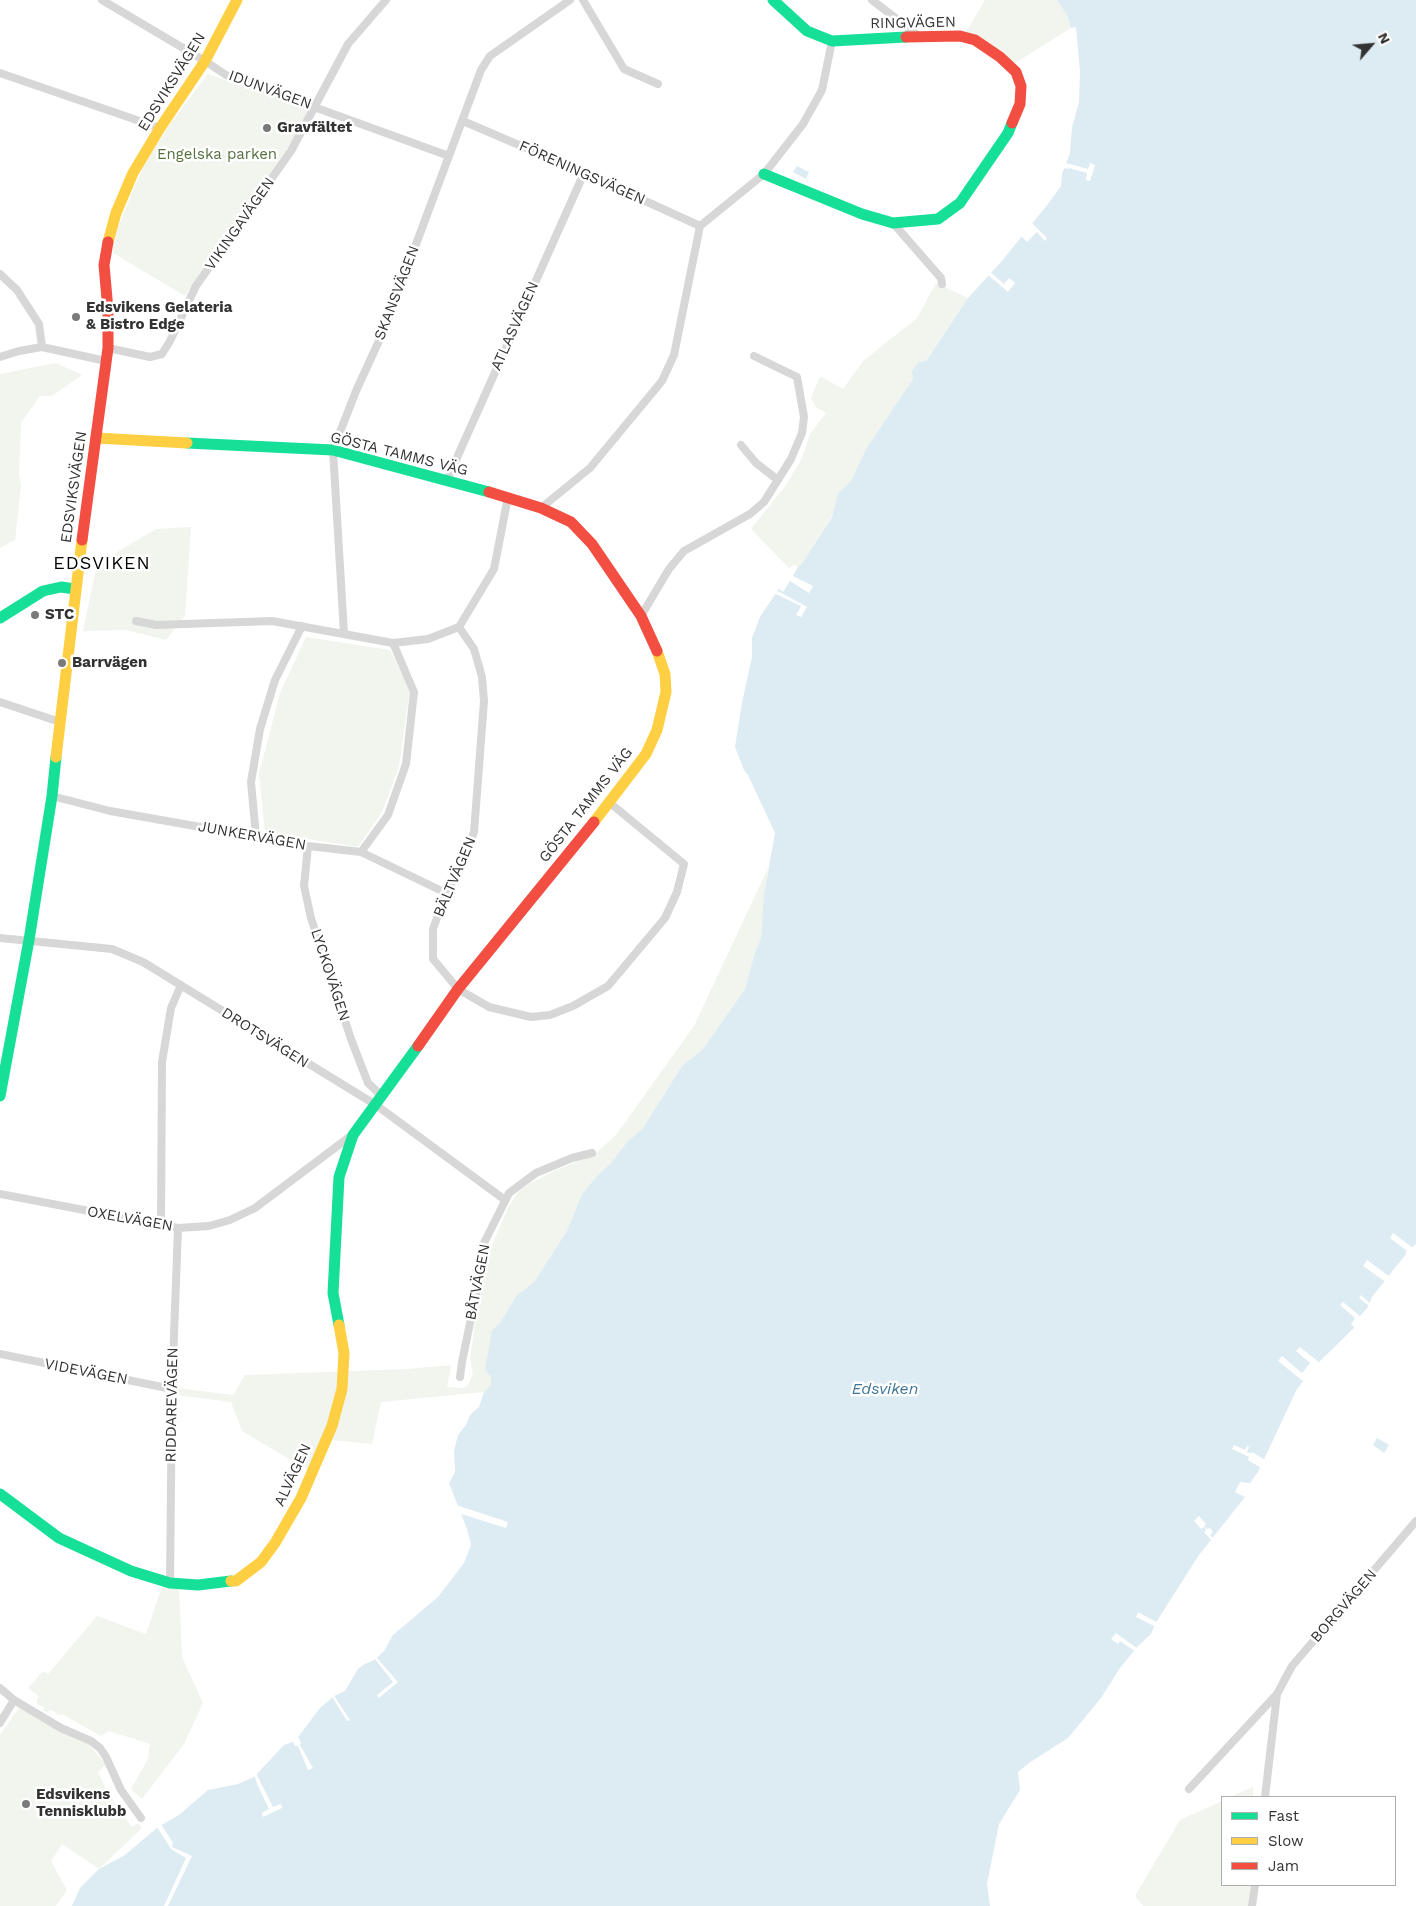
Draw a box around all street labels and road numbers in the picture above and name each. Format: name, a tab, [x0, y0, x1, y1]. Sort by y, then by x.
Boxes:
street label: RINGVÄGEN	[870, 13, 956, 33]
street label: EDSVIKSVÄGEN	[134, 29, 210, 135]
street label: IDUNVÄGEN	[226, 67, 314, 113]
street label: FÖRENINGSVÄGEN	[516, 137, 648, 209]
street label: VIKINGAVÄGEN	[201, 174, 279, 274]
street label: SKANSVÄGEN	[371, 243, 423, 343]
street label: ATLASVÄGEN	[487, 279, 543, 373]
street label: GÖSTA TAMMS VÄG	[328, 428, 470, 480]
street label: EDSVIKSVÄGEN	[57, 430, 91, 544]
street label: GÖSTA TAMMS VÄG	[535, 744, 637, 866]
street label: JUNKERVÄGEN	[197, 818, 307, 854]
street label: BÄLTVÄGEN	[430, 834, 480, 920]
street label: LYCKOVÄGEN	[307, 927, 353, 1023]
street label: DROTSVÄGEN	[218, 1004, 312, 1072]
street label: OXELVÄGEN	[86, 1203, 174, 1235]
street label: BÅTVÄGEN	[462, 1242, 494, 1322]
street label: RIDDAREVÄGEN	[162, 1347, 182, 1463]
street label: VIDEVÄGEN	[43, 1355, 129, 1389]
street label: ALVÄGEN	[271, 1441, 315, 1509]
street label: BORGVÄGEN	[1307, 1566, 1381, 1646]

